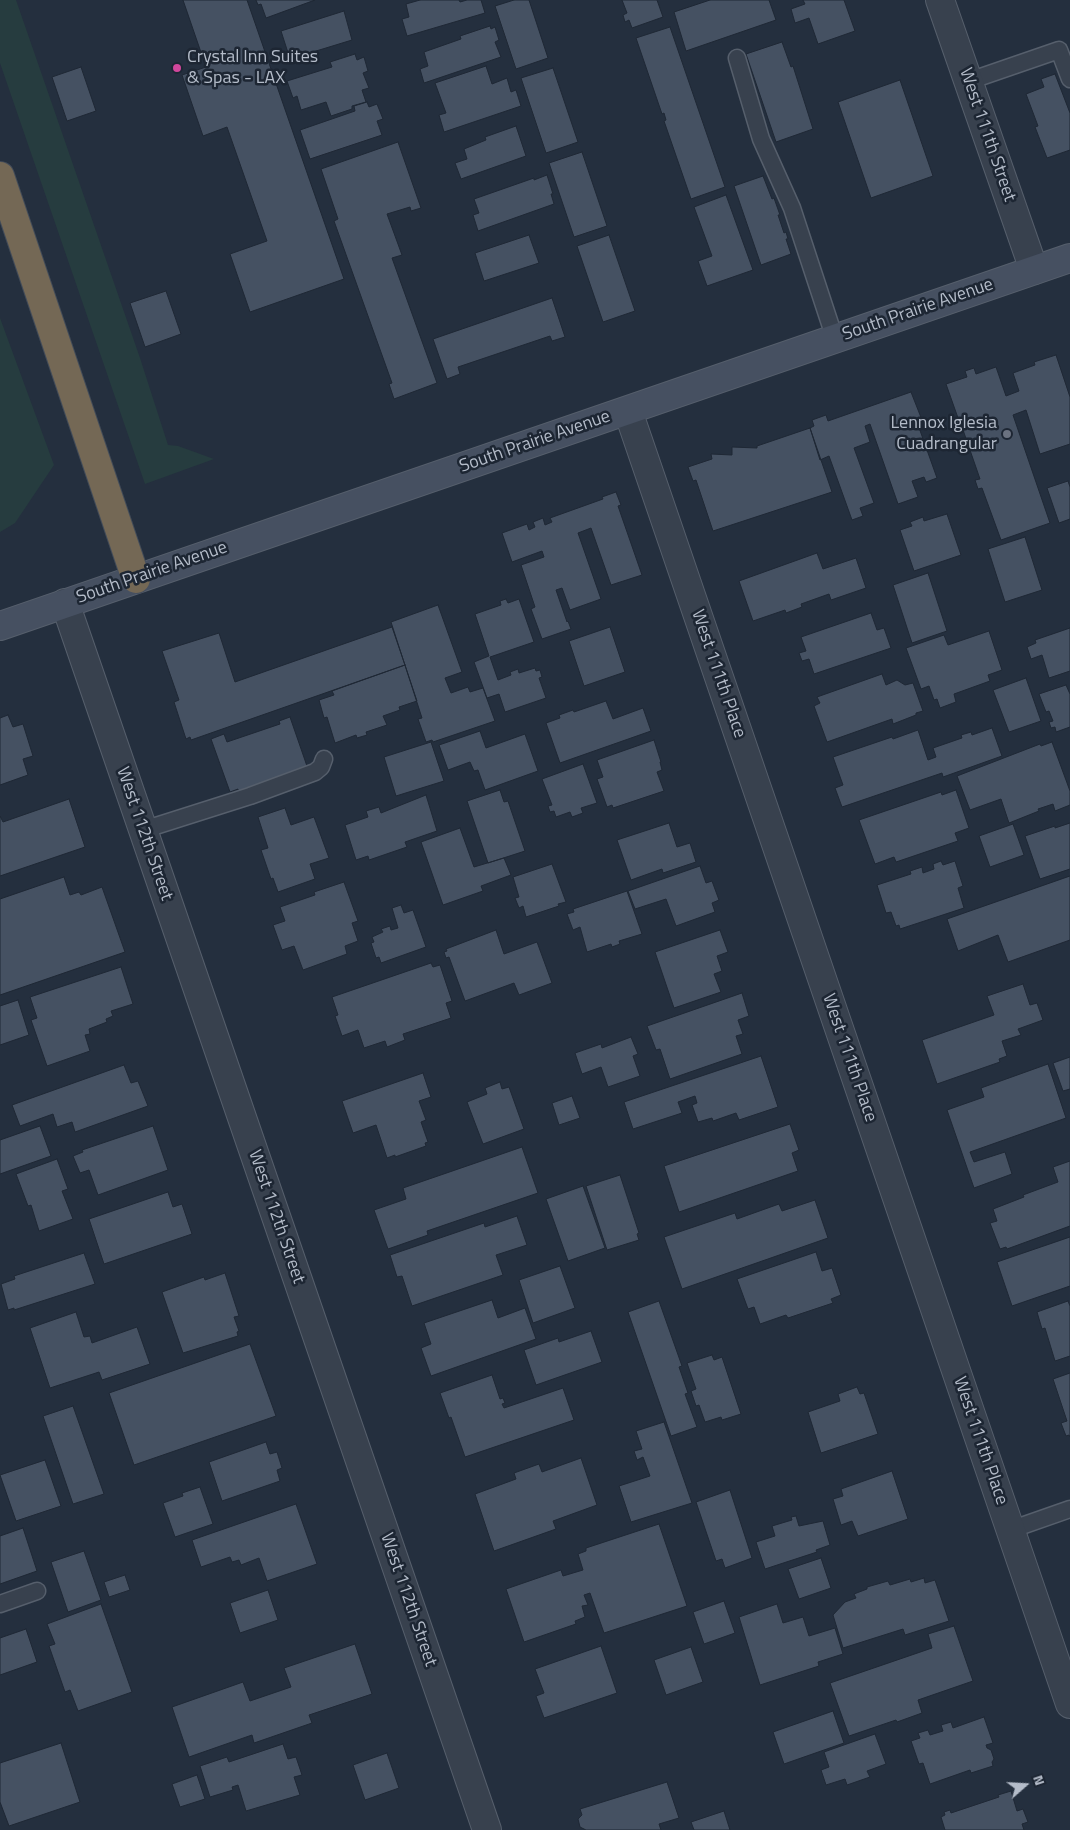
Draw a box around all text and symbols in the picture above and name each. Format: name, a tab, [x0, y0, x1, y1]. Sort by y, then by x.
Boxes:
place label: Crystal Inn Suites & Spas - LAX	[187, 47, 318, 90]
marker: Crystal Inn Suites & Spas - LAX	[171, 62, 183, 74]
street label: West 111th Street	[954, 65, 1020, 205]
street label: South Prairie Avenue	[840, 274, 996, 346]
street label: South Prairie Avenue	[457, 406, 613, 478]
place label: Lennox Iglesia Cuadrangular	[891, 413, 997, 456]
marker: Lennox Iglesia Cuadrangular	[1001, 428, 1013, 440]
street label: South Prairie Avenue	[74, 537, 230, 609]
street label: West 111th Place	[686, 607, 750, 741]
street label: West 112th Street	[111, 764, 177, 904]
street label: West 111th Place	[817, 991, 881, 1125]
street label: West 112th Street	[243, 1147, 309, 1287]
street label: West 111th Place	[948, 1374, 1012, 1508]
street label: West 112th Street	[375, 1530, 441, 1670]
north arrow	[1000, 1760, 1050, 1810]
text: N	[1028, 1772, 1051, 1788]

